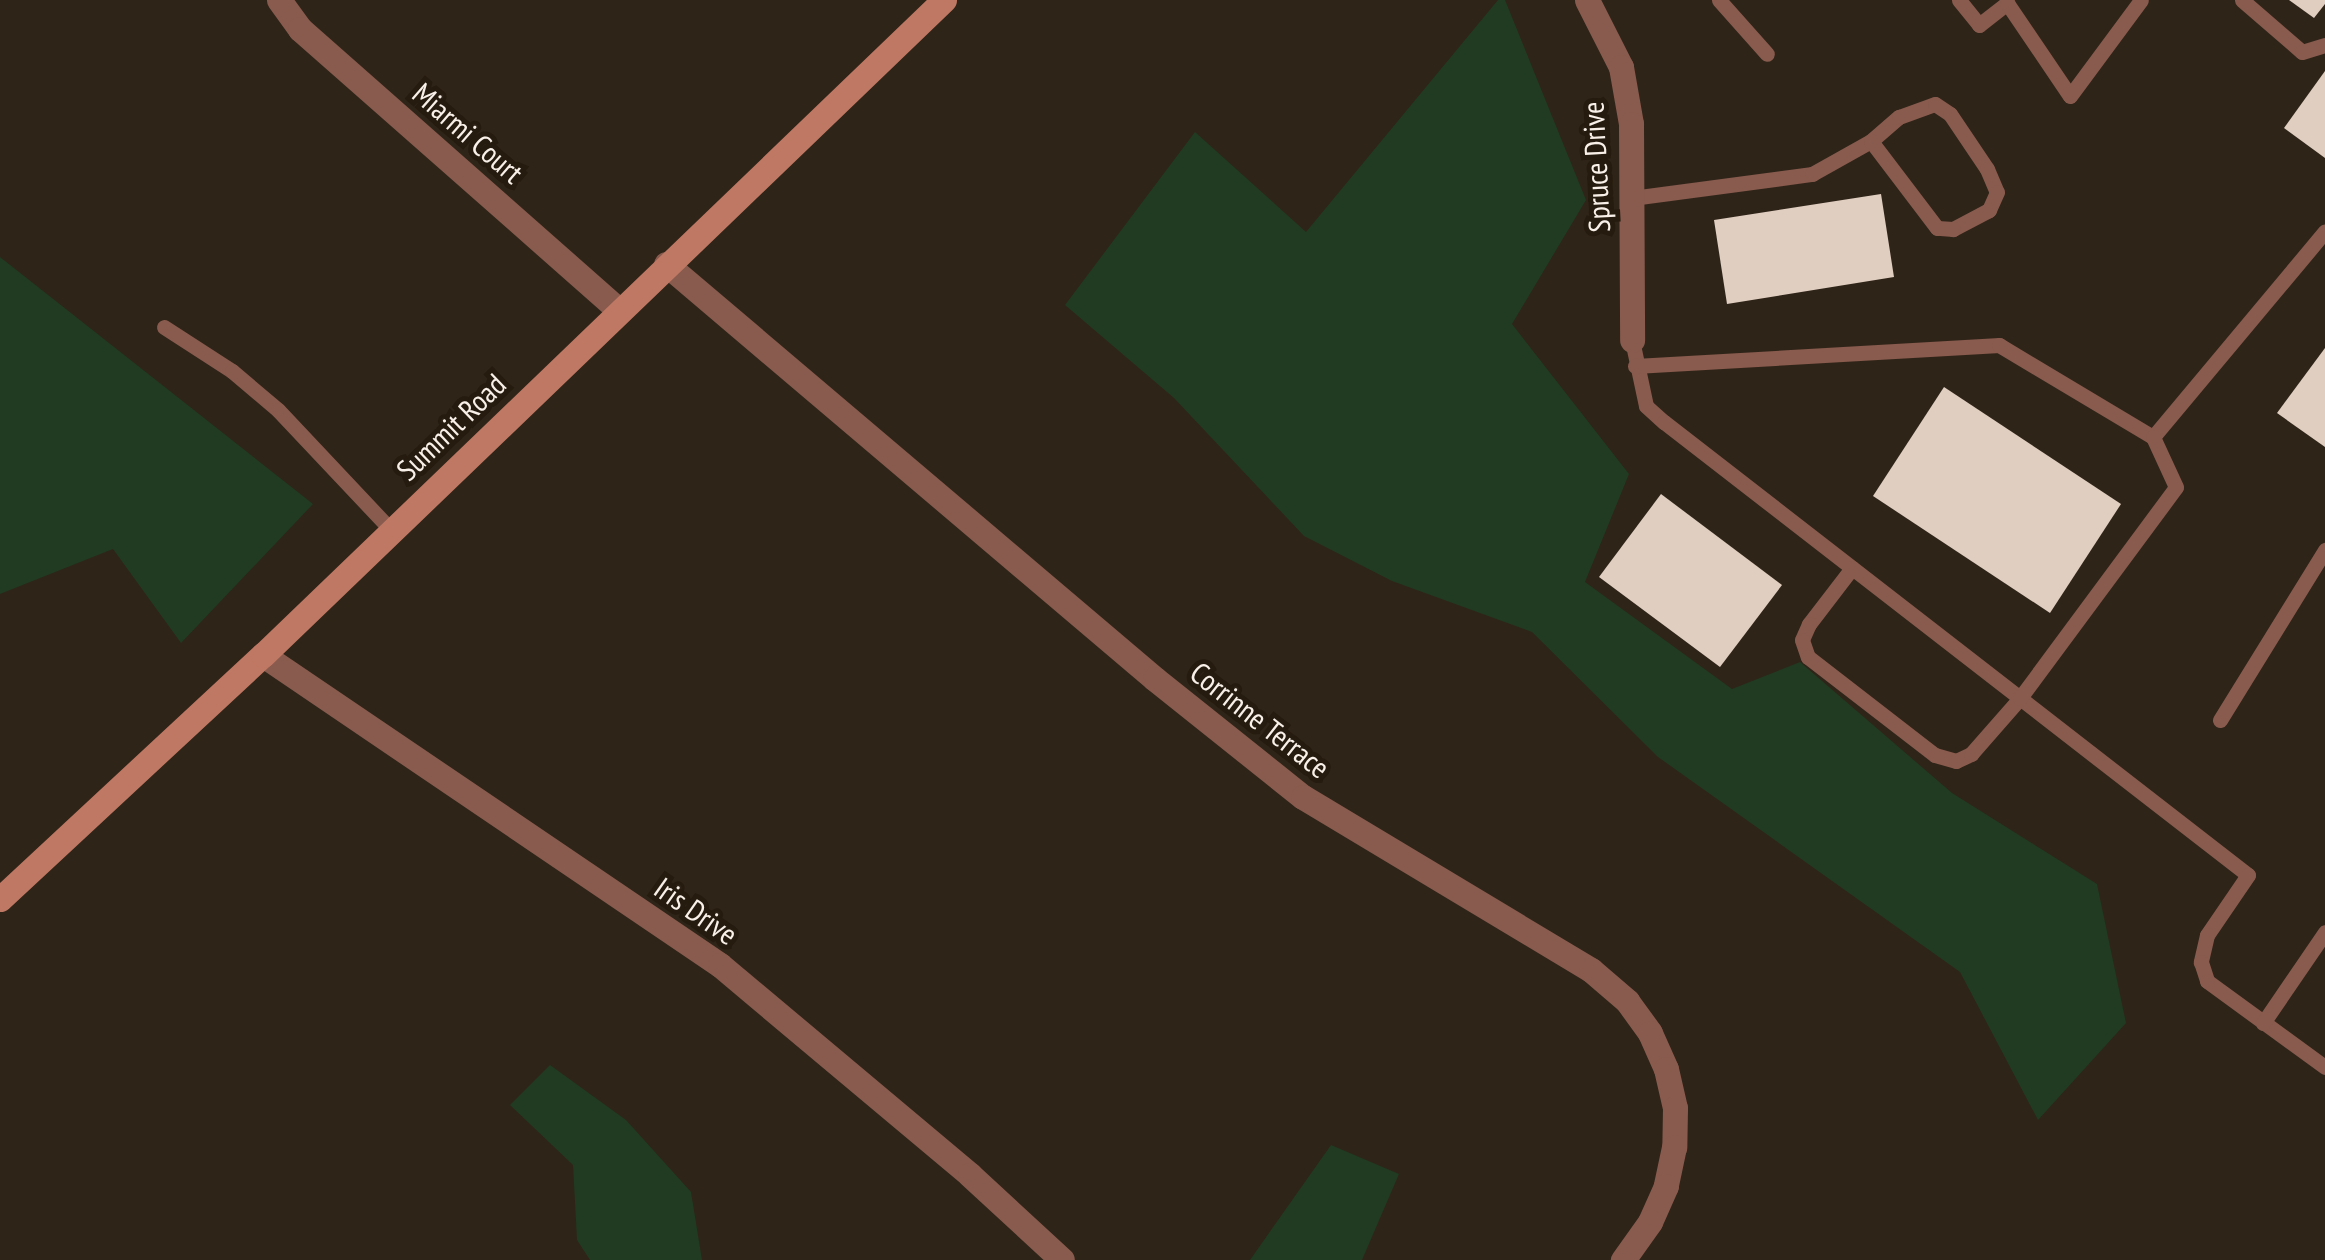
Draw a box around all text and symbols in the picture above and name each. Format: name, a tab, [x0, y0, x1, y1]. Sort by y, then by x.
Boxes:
street label: Miarmi Court	[406, 75, 530, 191]
street label: Spruce Drive	[1575, 101, 1617, 233]
street label: Summit Road	[389, 366, 513, 488]
street label: Corrinne Terrace	[1183, 654, 1337, 786]
street label: Iris Drive	[648, 870, 744, 952]

